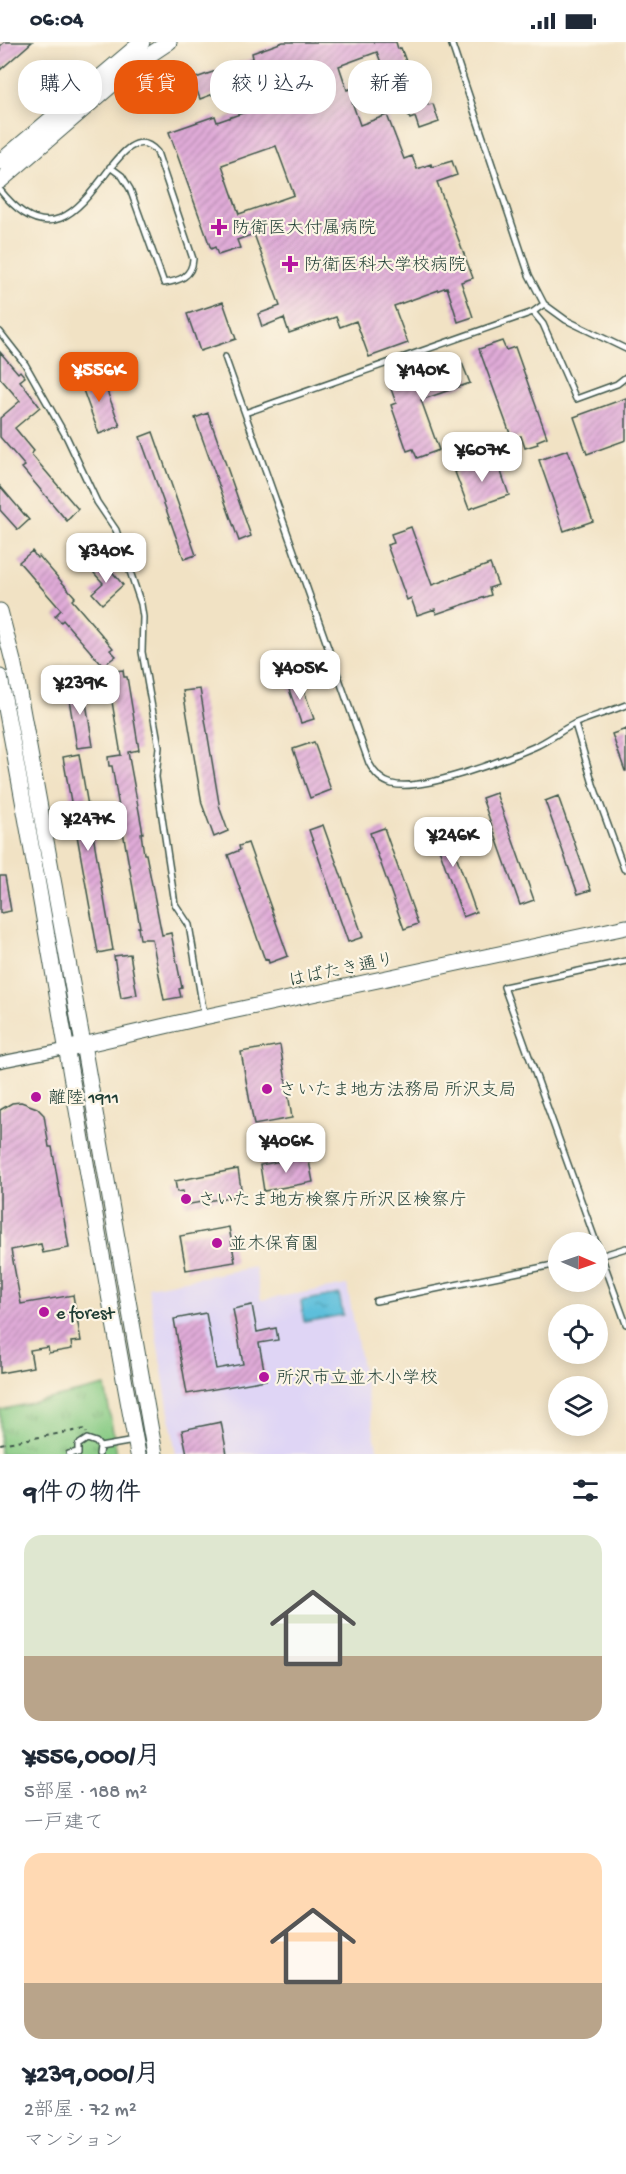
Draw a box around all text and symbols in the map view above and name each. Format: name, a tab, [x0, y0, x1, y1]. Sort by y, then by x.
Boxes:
text: 06:04	[30, 8, 83, 34]
chip: 購入	[18, 60, 102, 114]
chip: 賃貸	[114, 60, 198, 114]
chip: 絞り込み	[210, 60, 336, 114]
chip: 新着	[348, 60, 432, 114]
marker: 防衛医大付属病院	[210, 218, 228, 236]
place label: 防衛医大付属病院	[232, 218, 376, 240]
marker: 防衛医科大学校病院	[281, 255, 299, 273]
place label: 防衛医科大学校病院	[304, 255, 466, 277]
pin: ¥556K	[57, 352, 141, 403]
pin: ¥140K	[381, 352, 465, 403]
text: ¥556K	[73, 360, 125, 383]
text: ¥140K	[398, 360, 448, 383]
pin: ¥607K	[440, 432, 524, 483]
text: ¥607K	[456, 440, 508, 463]
pin: ¥340K	[64, 533, 148, 584]
text: ¥340K	[80, 541, 132, 564]
pin: ¥405K	[258, 650, 342, 701]
text: ¥405K	[274, 658, 326, 681]
pin: ¥239K	[38, 665, 122, 716]
text: ¥239K	[55, 673, 105, 696]
pin: ¥247K	[46, 801, 130, 852]
text: ¥247K	[63, 809, 113, 832]
pin: ¥246K	[411, 817, 495, 868]
text: ¥246K	[428, 825, 478, 848]
street label: はばたき通り	[286, 949, 397, 993]
place label: さいたま地方法務局 所沢支局	[279, 1080, 517, 1102]
marker: さいたま地方法務局 所沢支局	[260, 1082, 274, 1096]
place label: 離陸 1911	[48, 1088, 119, 1110]
marker: 離陸 1911	[29, 1090, 43, 1104]
pin: ¥406K	[244, 1123, 328, 1174]
text: ¥406K	[260, 1131, 312, 1154]
place label: さいたま地方検察庁所沢区検察庁	[198, 1190, 467, 1212]
marker: さいたま地方検察庁所沢区検察庁	[179, 1192, 193, 1206]
north arrow	[548, 1232, 608, 1292]
map controls	[548, 1232, 608, 1436]
place label: 並木保育園	[229, 1234, 319, 1256]
marker: 並木保育園	[210, 1236, 224, 1250]
place label: e forest	[56, 1304, 116, 1325]
button: locate	[548, 1304, 608, 1364]
marker: e forest	[37, 1305, 51, 1319]
place label: 所沢市立並木小学校	[276, 1368, 438, 1390]
marker: 所沢市立並木小学校	[257, 1370, 271, 1384]
button: layers	[548, 1376, 608, 1436]
icon: filters	[569, 1474, 602, 1507]
text: 9件の物件	[24, 1480, 141, 1511]
icon: home	[259, 1574, 367, 1682]
text: ¥556,000/月	[24, 1743, 161, 1774]
text: 5部屋 · 188 m²	[24, 1782, 147, 1805]
text: 一戸建て	[24, 1813, 104, 1836]
icon: home	[259, 1892, 367, 2000]
text: ¥239,000/月	[24, 2061, 160, 2092]
text: 2部屋 · 72 m²	[24, 2100, 137, 2123]
text: マンション	[24, 2131, 123, 2154]

